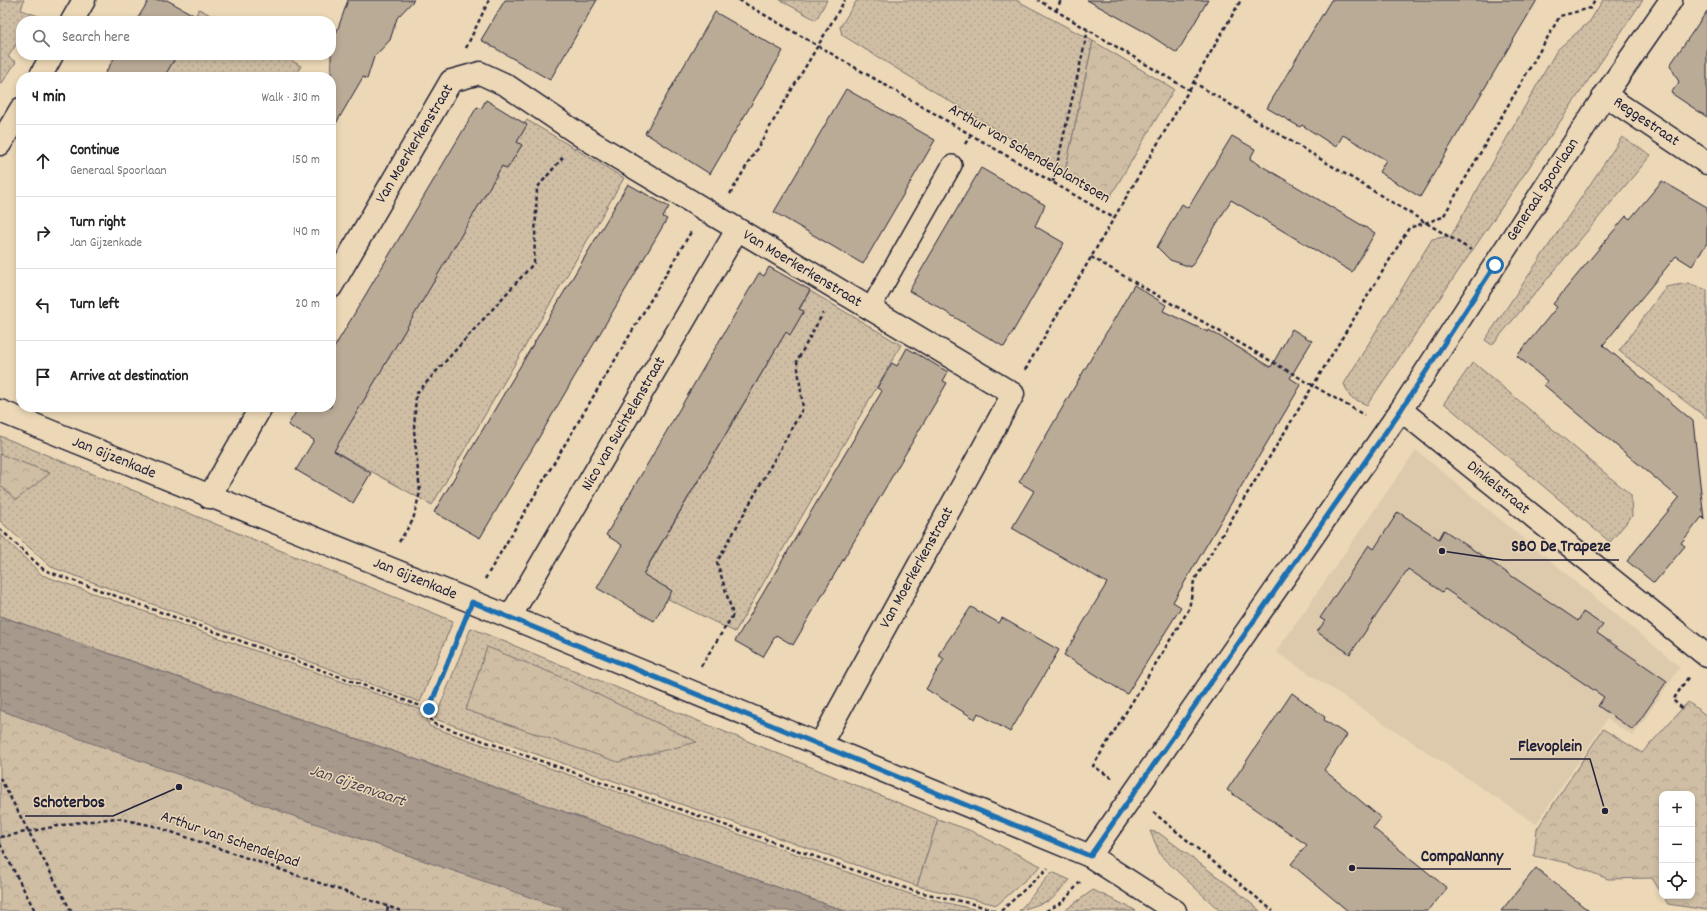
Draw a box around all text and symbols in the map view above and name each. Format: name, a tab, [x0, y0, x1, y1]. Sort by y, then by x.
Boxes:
search box	[16, 16, 336, 60]
icon: search	[30, 27, 52, 49]
text: Search here	[62, 27, 130, 49]
street label: Van Moerkerkenstraat	[370, 80, 460, 208]
text: 4 min	[32, 86, 66, 110]
text: Walk · 310 m	[261, 89, 320, 108]
street label: Reggestraat	[1608, 91, 1684, 153]
street label: Arthur van Schendelplantsoen	[944, 98, 1114, 210]
street label: Generaal Spoorlaan	[1501, 134, 1585, 246]
text: Continue	[70, 140, 119, 162]
icon: ahead	[32, 150, 54, 172]
text: 150 m	[292, 151, 320, 170]
text: Generaal Spoorlaan	[70, 162, 167, 181]
text: Turn right	[70, 212, 126, 234]
icon: right	[32, 222, 54, 244]
text: 140 m	[293, 223, 320, 242]
street label: Van Moerkerkenstraat	[738, 224, 866, 314]
text: Jan Gijzenkade	[70, 234, 142, 253]
route start	[1486, 256, 1504, 274]
icon: left	[32, 294, 54, 316]
text: Turn left	[70, 294, 119, 316]
text: 20 m	[295, 295, 320, 314]
street label: Nico van Suchtelenstraat	[576, 352, 672, 495]
icon: arrive	[32, 366, 54, 388]
text: Arrive at destination	[70, 366, 188, 388]
street label: Jan Gijzenkade	[69, 431, 159, 485]
street label: Dinkelstraat	[1461, 455, 1535, 521]
street label: Van Moerkerkenstraat	[874, 503, 960, 633]
callout: SBO De Trapeze	[1503, 531, 1619, 560]
text: SBO De Trapeze	[1511, 536, 1611, 560]
street label: Jan Gijzenkade	[370, 552, 460, 606]
route end	[420, 700, 438, 718]
callout: Flevoplein	[1510, 730, 1590, 759]
text: Flevoplein	[1518, 736, 1582, 760]
water label: Jan Gijzenvaart	[306, 759, 410, 815]
callout: Schoterbos	[25, 787, 113, 816]
map controls	[1659, 791, 1695, 899]
button: +	[1659, 791, 1695, 827]
text: Schoterbos	[33, 792, 105, 816]
street label: Arthur van Schendelpad	[157, 805, 303, 875]
button: −	[1659, 827, 1695, 863]
callout: CompaNanny	[1413, 840, 1511, 869]
text: CompaNanny	[1421, 846, 1504, 870]
button: locate	[1659, 863, 1695, 899]

